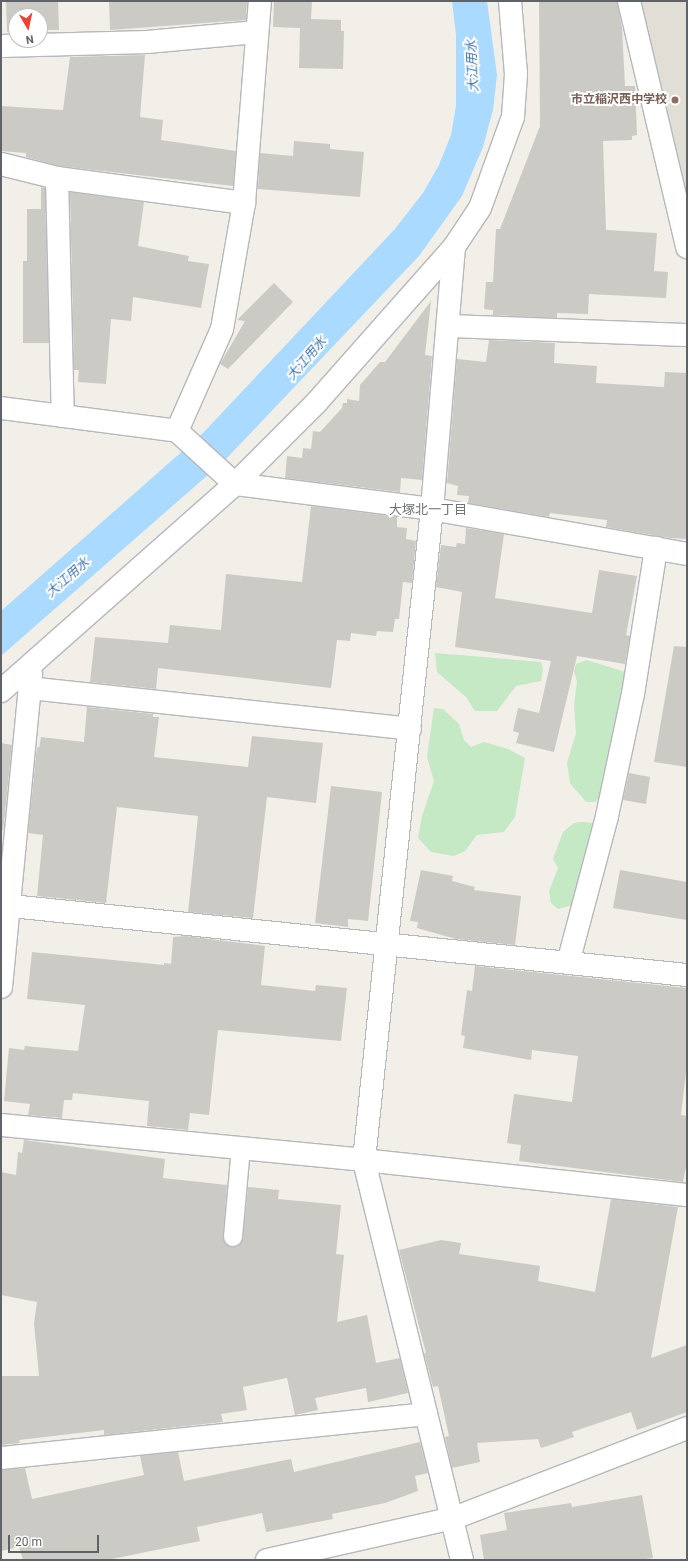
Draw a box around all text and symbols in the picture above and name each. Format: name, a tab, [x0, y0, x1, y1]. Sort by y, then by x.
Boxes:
north arrow	[8, 8, 48, 48]
text: N	[25, 32, 35, 46]
water label: 大江用水	[464, 40, 482, 92]
place label: 市立稲沢西中学校	[571, 93, 667, 107]
marker: 市立稲沢西中学校	[670, 95, 680, 105]
water label: 大江用水	[284, 334, 330, 384]
district label: 大塚北一丁目	[389, 502, 467, 518]
water label: 大江用水	[43, 555, 93, 601]
scale bar	[10, 1527, 101, 1553]
text: 20 m	[15, 1535, 42, 1549]

